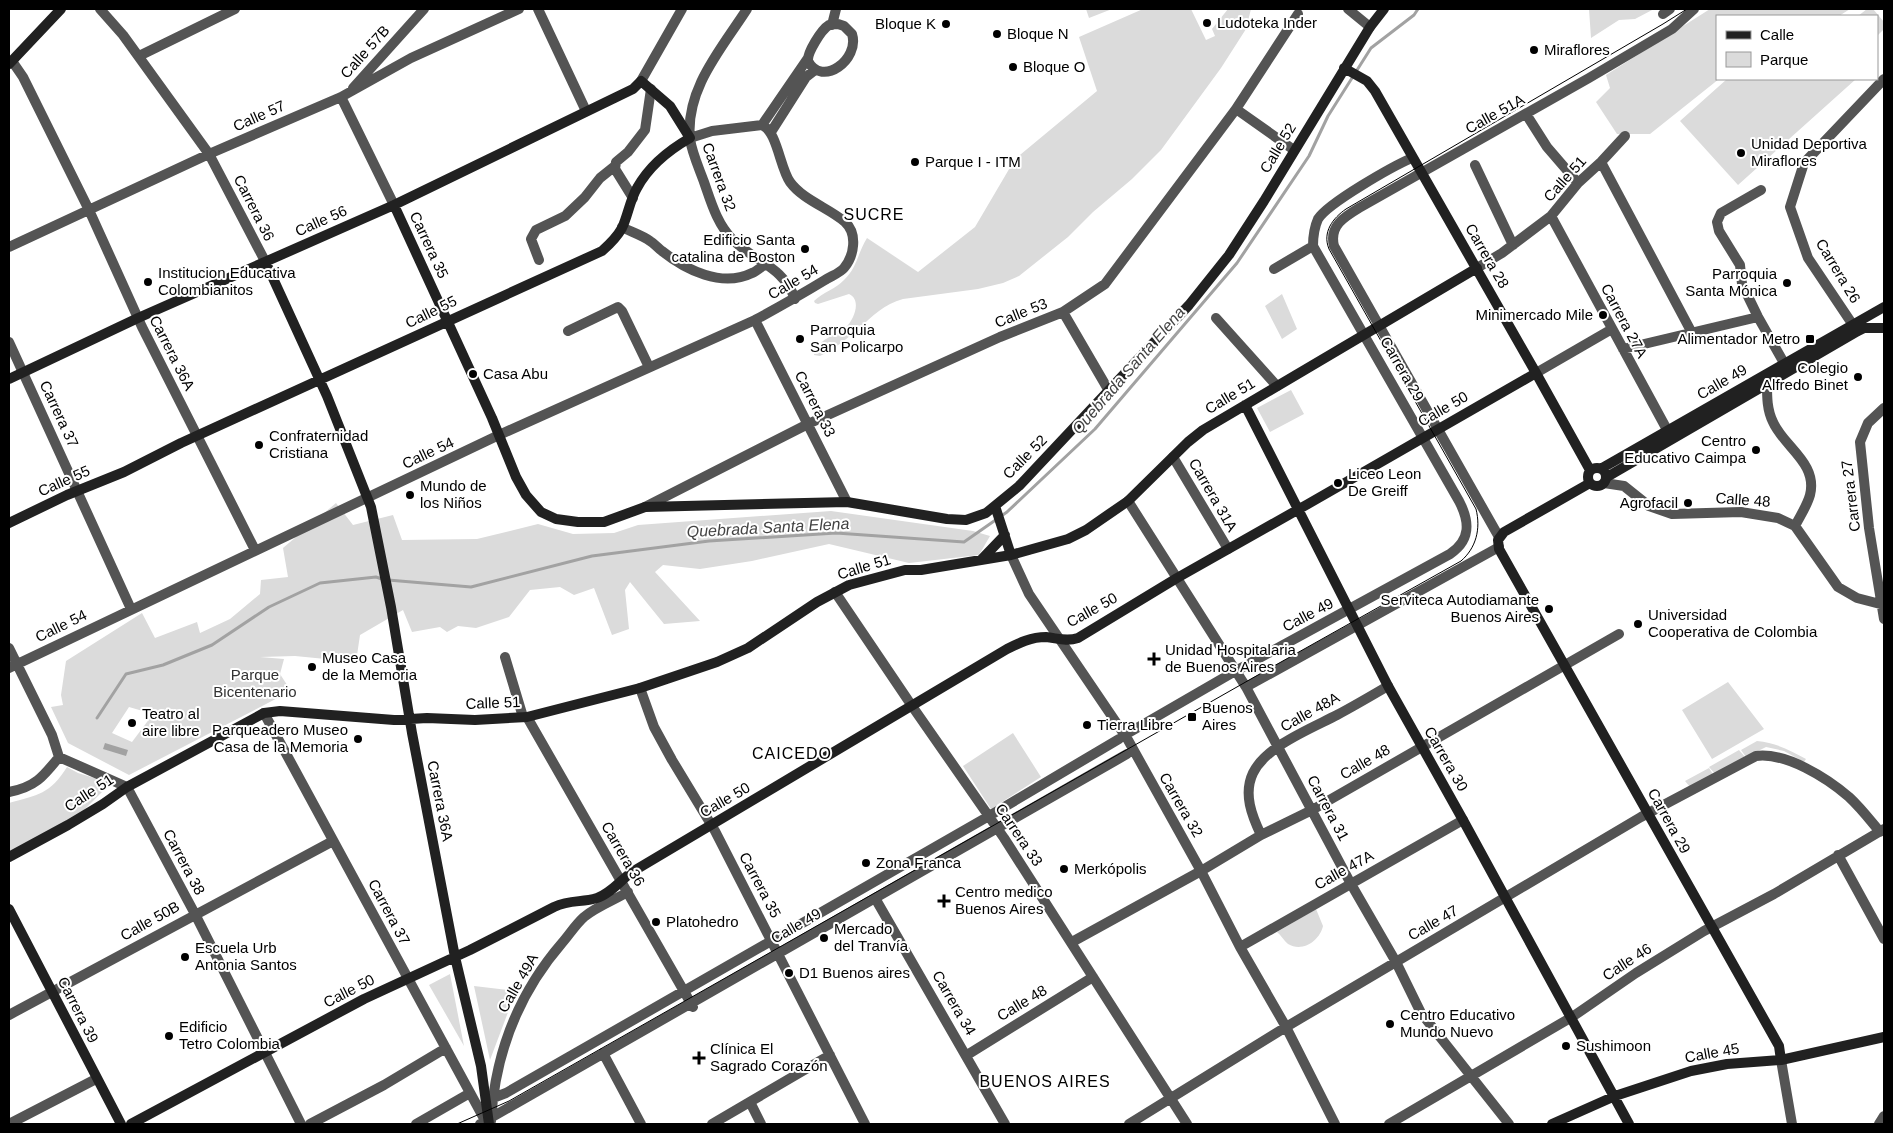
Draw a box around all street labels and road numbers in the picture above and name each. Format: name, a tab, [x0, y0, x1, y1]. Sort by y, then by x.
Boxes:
street label: Calle 57B	[337, 22, 393, 82]
street label: Calle 51A	[1462, 90, 1527, 137]
street label: Calle 57	[230, 97, 287, 135]
street label: Calle 52	[1256, 120, 1299, 176]
street label: Carrera 32	[699, 140, 740, 213]
street label: Calle 51	[1540, 153, 1589, 205]
street label: Carrera 36	[231, 172, 278, 244]
street label: Calle 56	[292, 202, 349, 240]
street label: Carrera 35	[407, 209, 452, 281]
street label: Carrera 28	[1462, 220, 1513, 291]
street label: Carrera 26	[1813, 236, 1864, 306]
street label: Calle 54	[765, 260, 821, 303]
street label: Carrera 27A	[1598, 281, 1651, 361]
street label: Calle 55	[402, 292, 459, 331]
street label: Calle 53	[992, 294, 1050, 331]
street label: Carrera 36A	[146, 313, 199, 393]
street label: Carrera 29	[1377, 333, 1428, 404]
street label: Calle 49	[1694, 360, 1750, 403]
street label: Carrera 33	[792, 368, 839, 440]
street label: Calle 51	[1202, 374, 1258, 417]
street label: Carrera 37	[37, 378, 82, 450]
street label: Calle 50	[1415, 387, 1471, 430]
street label: Calle 52	[999, 431, 1050, 482]
street label: Calle 54	[399, 433, 456, 472]
street label: Carrera 31A	[1186, 455, 1241, 534]
street label: Carrera 27	[1838, 459, 1863, 533]
street label: Calle 55	[35, 462, 92, 500]
street label: Calle 48	[1715, 489, 1771, 510]
street label: Calle 51	[835, 550, 893, 583]
street label: Calle 50	[1064, 589, 1120, 630]
street label: Calle 49	[1279, 594, 1336, 635]
street label: Calle 54	[32, 606, 89, 645]
street label: Calle 48A	[1277, 688, 1342, 735]
street label: Calle 51	[465, 693, 521, 712]
street label: Carrera 30	[1421, 723, 1472, 794]
street label: Calle 48	[1337, 740, 1393, 783]
street label: Carrera 36A	[424, 759, 457, 843]
street label: Carrera 32	[1156, 769, 1207, 840]
street label: Calle 51	[61, 770, 116, 815]
street label: Carrera 31	[1304, 772, 1353, 843]
street label: Calle 50	[697, 778, 753, 821]
street label: Carrera 29	[1645, 785, 1694, 856]
street label: Carrera 33	[992, 800, 1047, 869]
street label: Carrera 36	[598, 818, 649, 889]
street label: Carrera 38	[160, 826, 209, 897]
street label: Calle 47A	[1311, 846, 1376, 893]
street label: Carrera 35	[736, 849, 785, 920]
street label: Carrera 37	[365, 876, 414, 947]
street label: Calle 50B	[117, 897, 182, 944]
street label: Calle 47	[1405, 901, 1461, 944]
street label: Calle 49	[768, 904, 824, 947]
street label: Calle 46	[1599, 939, 1654, 984]
street label: Calle 49A	[494, 950, 541, 1015]
street label: Carrera 34	[929, 967, 980, 1038]
street label: Calle 50	[320, 970, 377, 1011]
street label: Carrera 39	[55, 974, 102, 1046]
street label: Calle 48	[994, 981, 1050, 1024]
street label: Calle 45	[1683, 1039, 1740, 1066]

